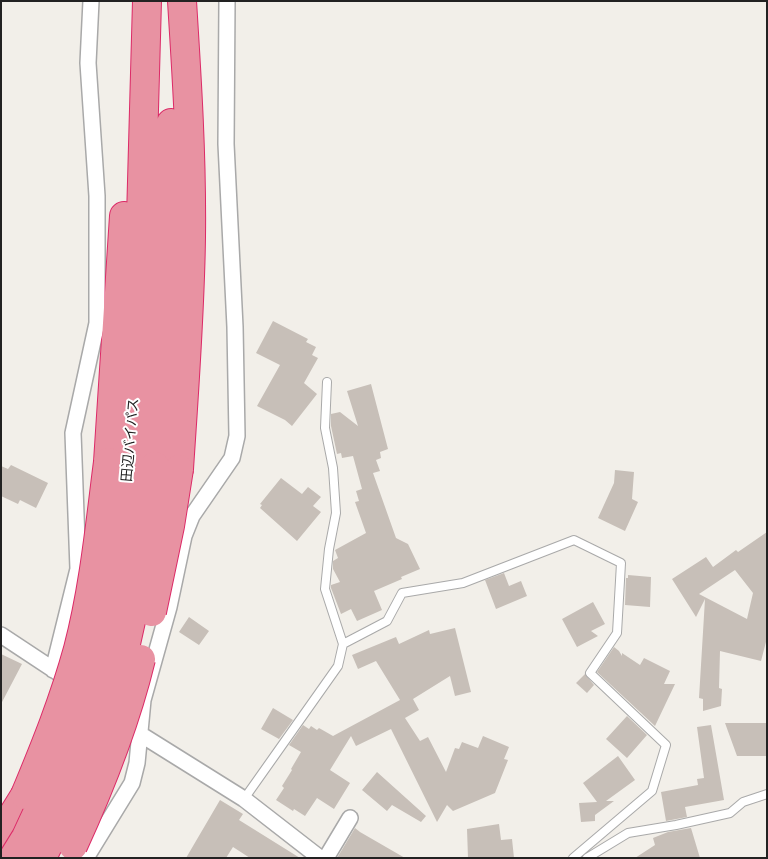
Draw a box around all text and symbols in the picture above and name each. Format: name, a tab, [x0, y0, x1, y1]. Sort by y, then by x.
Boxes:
street label: 田辺バイパス	[118, 397, 142, 483]

